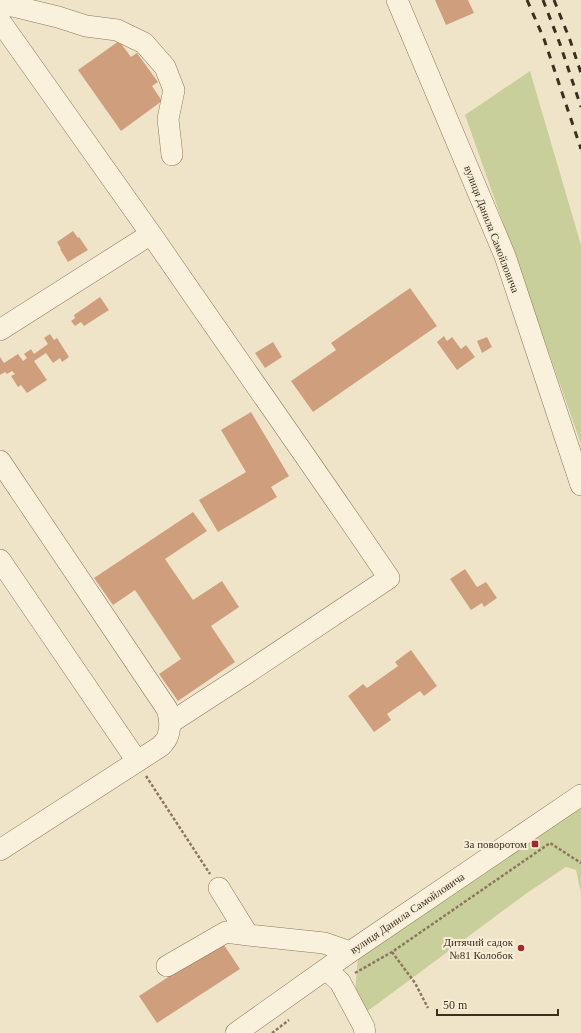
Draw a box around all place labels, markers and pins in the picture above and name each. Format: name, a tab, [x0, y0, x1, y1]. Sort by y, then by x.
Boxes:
place label: За поворотом	[464, 838, 527, 850]
marker: За поворотом	[530, 839, 540, 849]
place label: Дитячий садок №81 Колобок	[443, 936, 514, 961]
marker: Дитячий садок №81 Колобок	[516, 943, 526, 953]

